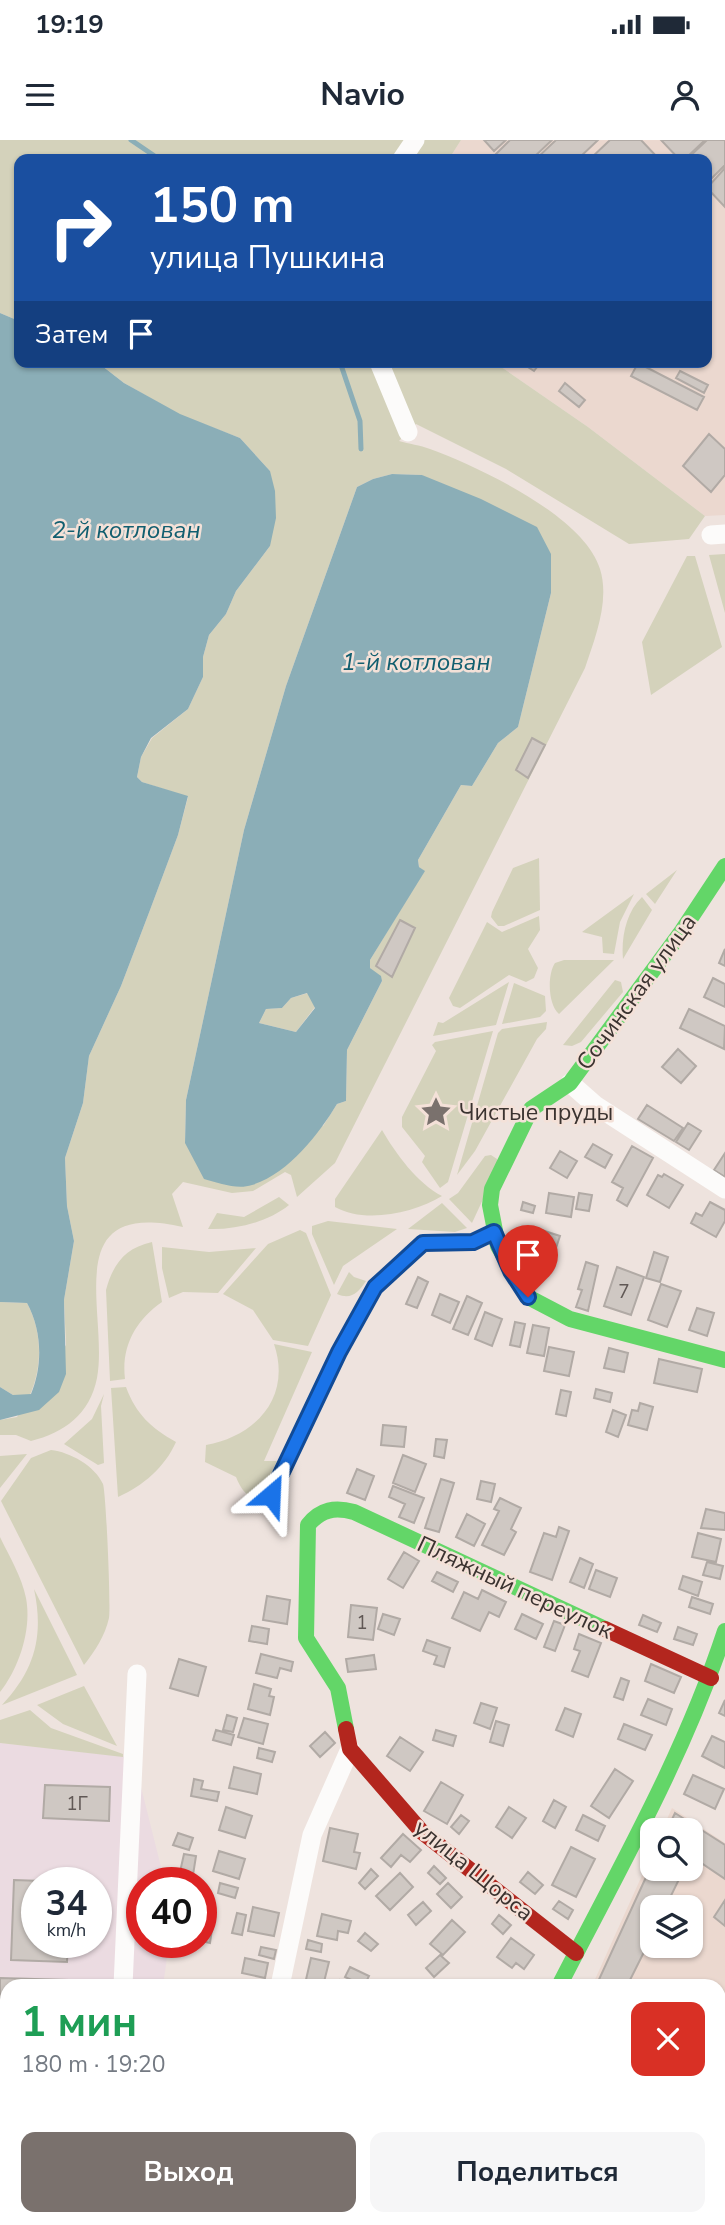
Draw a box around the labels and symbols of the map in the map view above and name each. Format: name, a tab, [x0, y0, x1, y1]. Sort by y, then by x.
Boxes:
water label: 2-й котлован	[51, 514, 201, 546]
water label: 1-й котлован	[341, 646, 491, 678]
street label: Сочинская улица	[569, 908, 704, 1077]
place icon: Чистые пруды	[419, 1095, 453, 1129]
place label: Чистые пруды	[459, 1097, 613, 1128]
pin	[498, 1225, 558, 1297]
house number: 7	[618, 1279, 630, 1305]
position arrow	[234, 1458, 308, 1532]
street label: Пляжный переулок	[412, 1529, 618, 1647]
house number: 1	[356, 1610, 368, 1636]
house number: 1Г	[66, 1791, 89, 1817]
street label: улица Щорса	[408, 1813, 540, 1928]
speed limit sign: 40	[126, 1867, 217, 1958]

